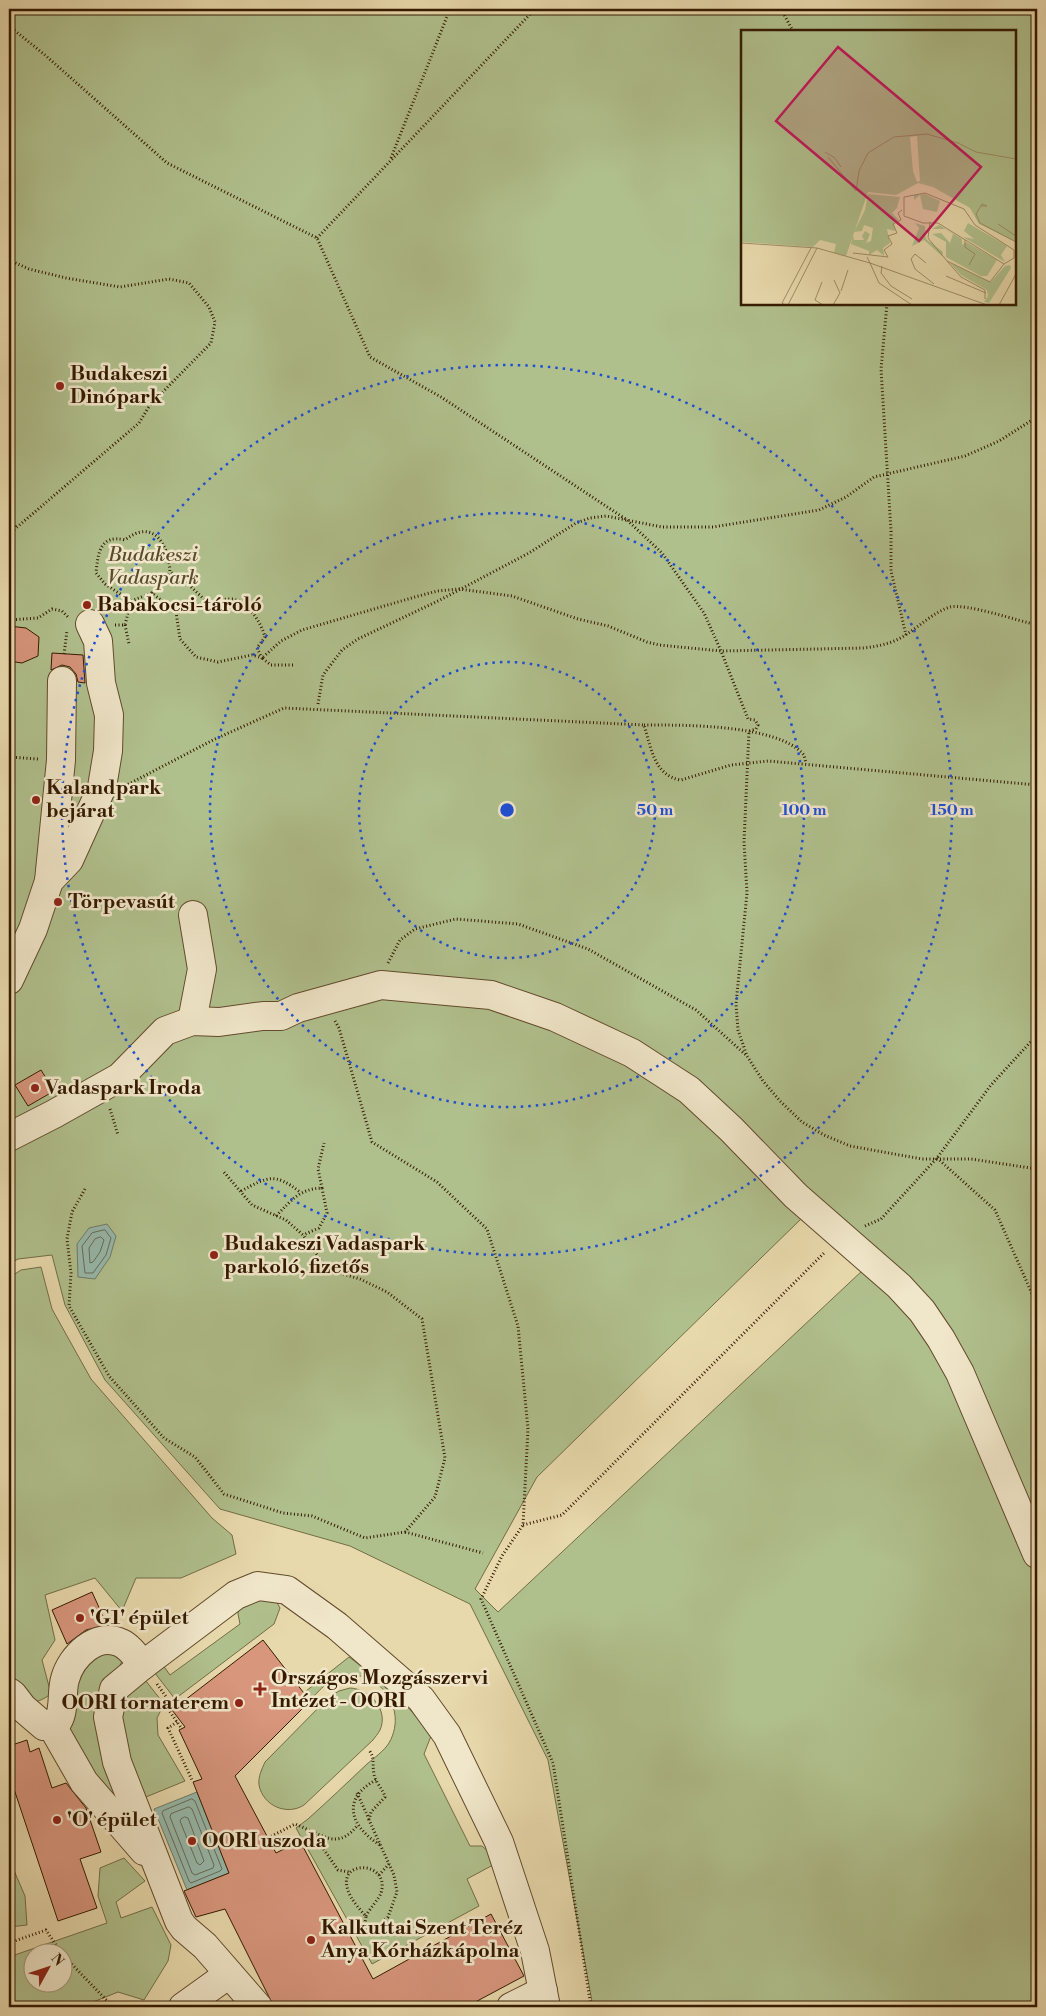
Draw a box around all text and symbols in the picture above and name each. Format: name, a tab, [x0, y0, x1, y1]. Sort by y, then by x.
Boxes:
inset map	[741, 30, 1016, 305]
place label: Budakeszi Dinópark	[70, 362, 169, 410]
marker: Budakeszi Dinópark	[54, 380, 66, 392]
park label: Budakeszi Vadaspark	[107, 543, 199, 591]
place label: Babakocsi-tároló	[97, 593, 262, 618]
marker: Babakocsi-tároló	[81, 599, 93, 611]
place label: Kalandpark bejárat	[46, 776, 162, 824]
marker: Kalandpark bejárat	[30, 794, 42, 806]
centre of rings	[498, 801, 516, 819]
text: 50 m	[637, 801, 673, 820]
text: 100 m	[782, 801, 827, 820]
text: 150 m	[930, 801, 974, 820]
place label: Törpevasút	[68, 890, 176, 915]
marker: Törpevasút	[52, 896, 64, 908]
place label: Vadaspark Iroda	[44, 1076, 202, 1101]
marker: Vadaspark Iroda	[29, 1082, 41, 1094]
place label: Budakeszi Vadaspark parkoló, fizetős	[224, 1232, 426, 1280]
marker: Budakeszi Vadaspark parkoló, fizetős	[208, 1249, 220, 1261]
place label: 'G1' épület	[90, 1606, 189, 1631]
marker: 'G1' épület	[74, 1612, 86, 1624]
place label: Országos Mozgásszervi Intézet - OORI	[271, 1666, 489, 1714]
marker: Országos Mozgásszervi Intézet - OORI	[253, 1682, 267, 1696]
place label: OORI tornaterem	[61, 1691, 229, 1716]
marker: OORI tornaterem	[233, 1697, 245, 1709]
place label: 'O' épület	[67, 1808, 157, 1833]
marker: 'O' épület	[51, 1814, 63, 1826]
place label: OORI uszoda	[202, 1829, 326, 1854]
marker: OORI uszoda	[186, 1835, 198, 1847]
place label: Kalkuttai Szent Teréz Anya Kórházkápolna	[320, 1916, 523, 1964]
marker: Kalkuttai Szent Teréz Anya Kórházkápolna	[305, 1934, 317, 1946]
north arrow	[22, 1944, 72, 1994]
text: N	[47, 1950, 68, 1970]

